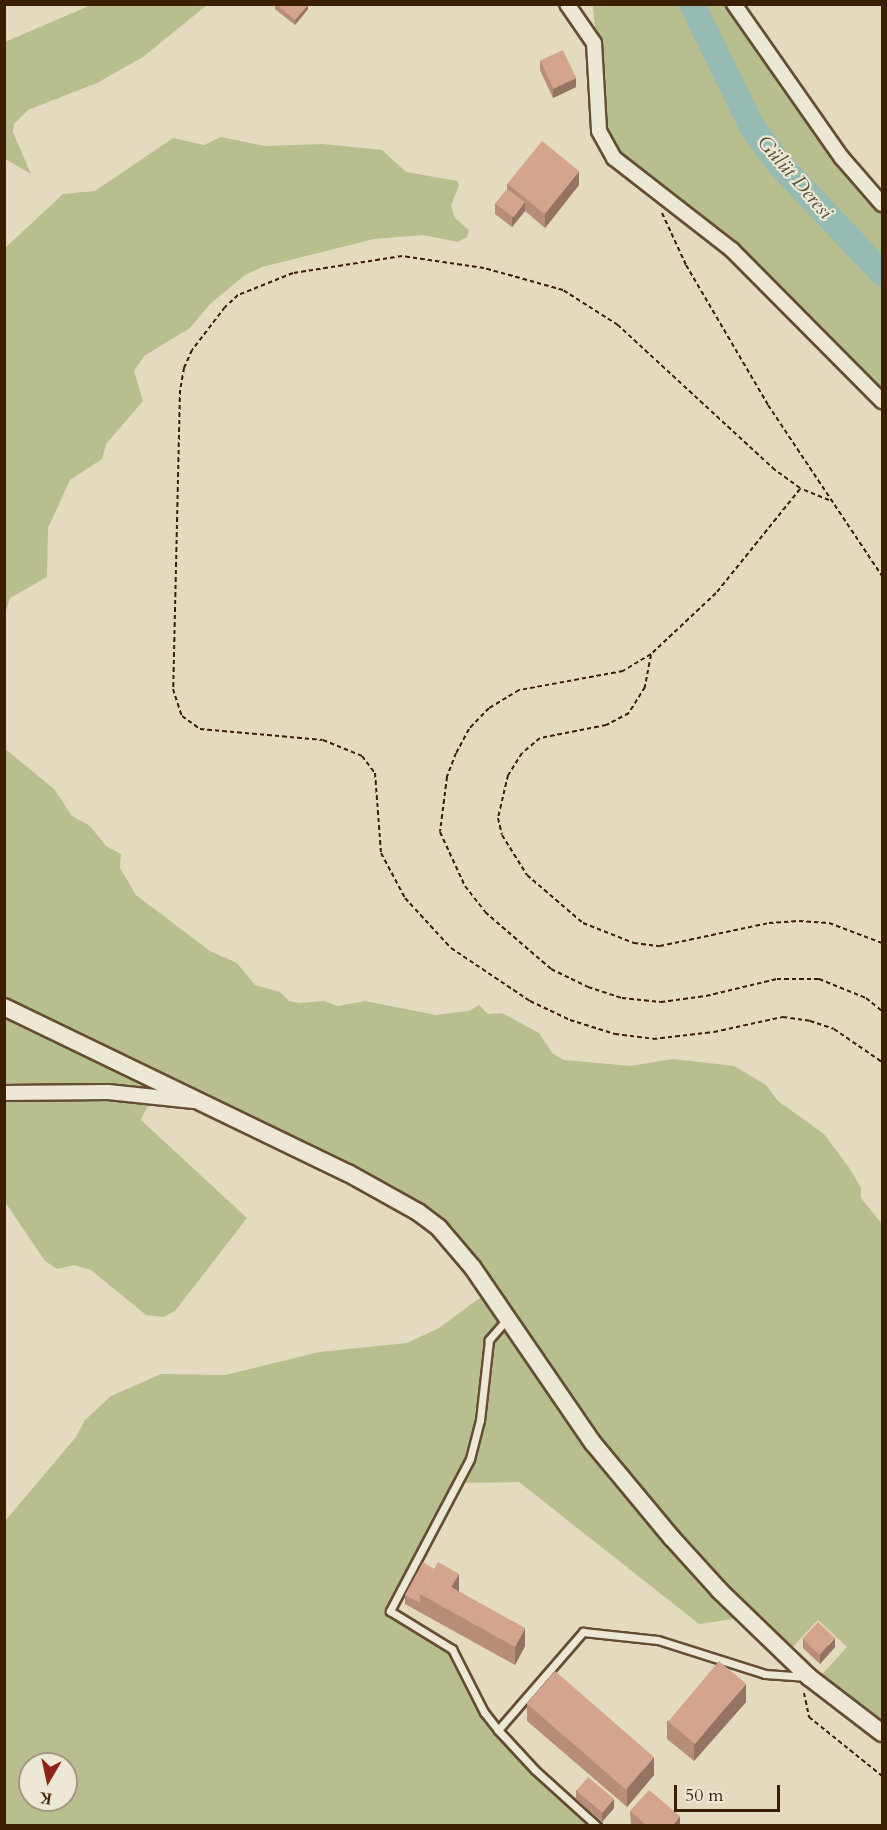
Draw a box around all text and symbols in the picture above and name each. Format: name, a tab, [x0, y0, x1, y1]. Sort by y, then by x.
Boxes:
water label: Gülüt Deresi	[752, 130, 838, 224]
north arrow	[18, 1752, 78, 1812]
scale bar	[677, 1773, 784, 1811]
text: 50 m	[685, 1783, 724, 1808]
text: K	[37, 1786, 54, 1810]

